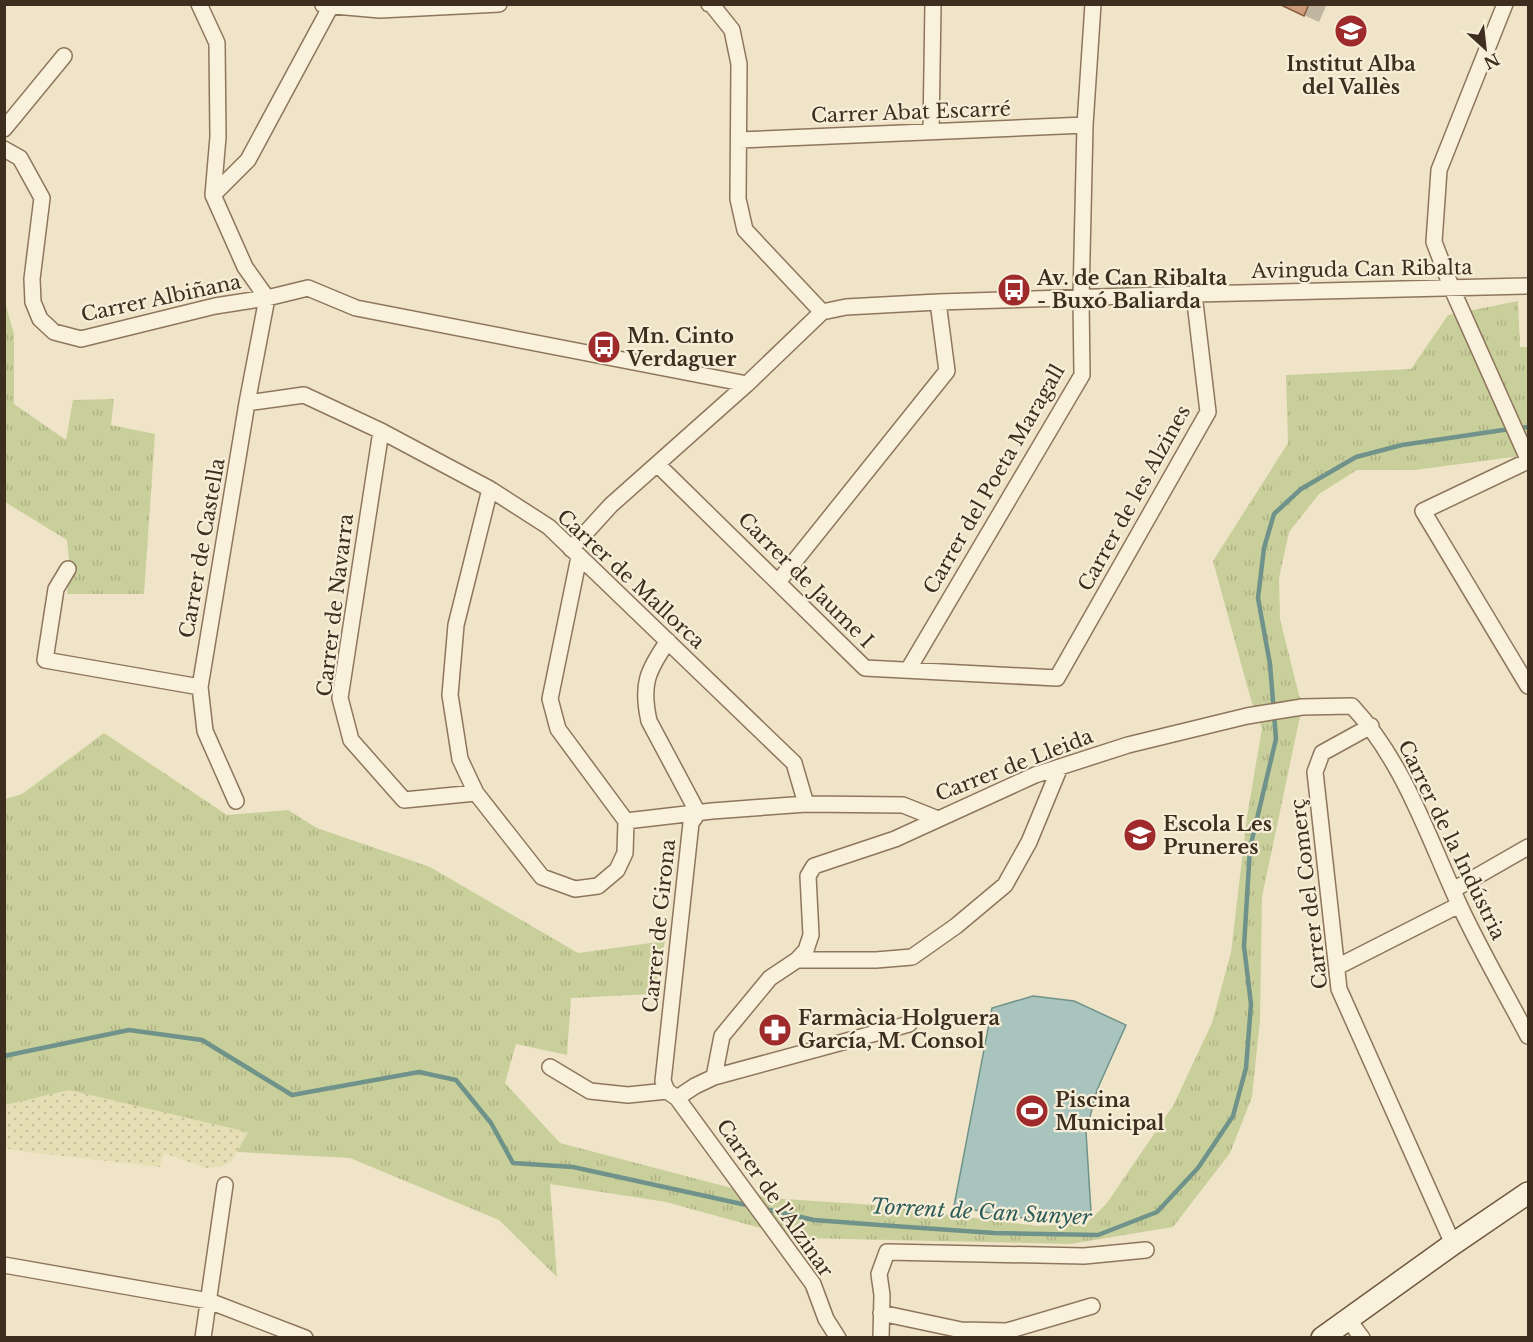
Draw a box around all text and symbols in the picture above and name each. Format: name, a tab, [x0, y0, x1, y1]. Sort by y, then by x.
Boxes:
school or university icon: Institut Alba del Vallès	[1333, 13, 1369, 49]
north arrow	[1455, 18, 1515, 78]
text: N	[1481, 49, 1503, 74]
place label: Institut Alba del Vallès	[1286, 52, 1416, 99]
street label: Carrer Abat Escarré	[811, 97, 1011, 127]
street label: Avinguda Can Ribalta	[1250, 255, 1474, 283]
place label: Av. de Can Ribalta - Buxó Baliarda	[1036, 266, 1228, 313]
street label: Carrer Albiñana	[79, 269, 244, 327]
bus stop icon: Av. de Can Ribalta - Buxó Baliarda	[996, 272, 1032, 308]
place label: Mn. Cinto Verdaguer	[626, 324, 736, 371]
bus stop icon: Mn. Cinto Verdaguer	[586, 329, 622, 365]
street label: Carrer del Poeta Maragall	[918, 360, 1070, 598]
street label: Carrer de les Alzines	[1073, 401, 1195, 595]
street label: Carrer de Castella	[174, 455, 230, 640]
street label: Carrer de Mallorca	[552, 504, 710, 654]
street label: Carrer de Jaume I	[733, 507, 879, 653]
street label: Carrer de Navarra	[312, 511, 358, 698]
street label: Carrer de Lleida	[932, 724, 1097, 806]
street label: Carrer de la Indústria	[1393, 736, 1511, 945]
street label: Carrer del Comerç	[1285, 797, 1333, 990]
place label: Escola Les Pruneres	[1163, 812, 1272, 859]
school or university icon: Escola Les Pruneres	[1122, 817, 1158, 853]
street label: Carrer de Girona	[638, 837, 680, 1014]
place label: Farmàcia Holguera García, M. Consol	[798, 1006, 1000, 1053]
pharmacy icon: Farmàcia Holguera García, M. Consol	[757, 1012, 793, 1048]
place label: Piscina Municipal	[1055, 1088, 1164, 1135]
sports icon: Piscina Municipal	[1014, 1093, 1050, 1129]
street label: Carrer de l'Alzinar	[712, 1115, 839, 1282]
water label: Torrent de Can Sunyer	[870, 1193, 1094, 1231]

